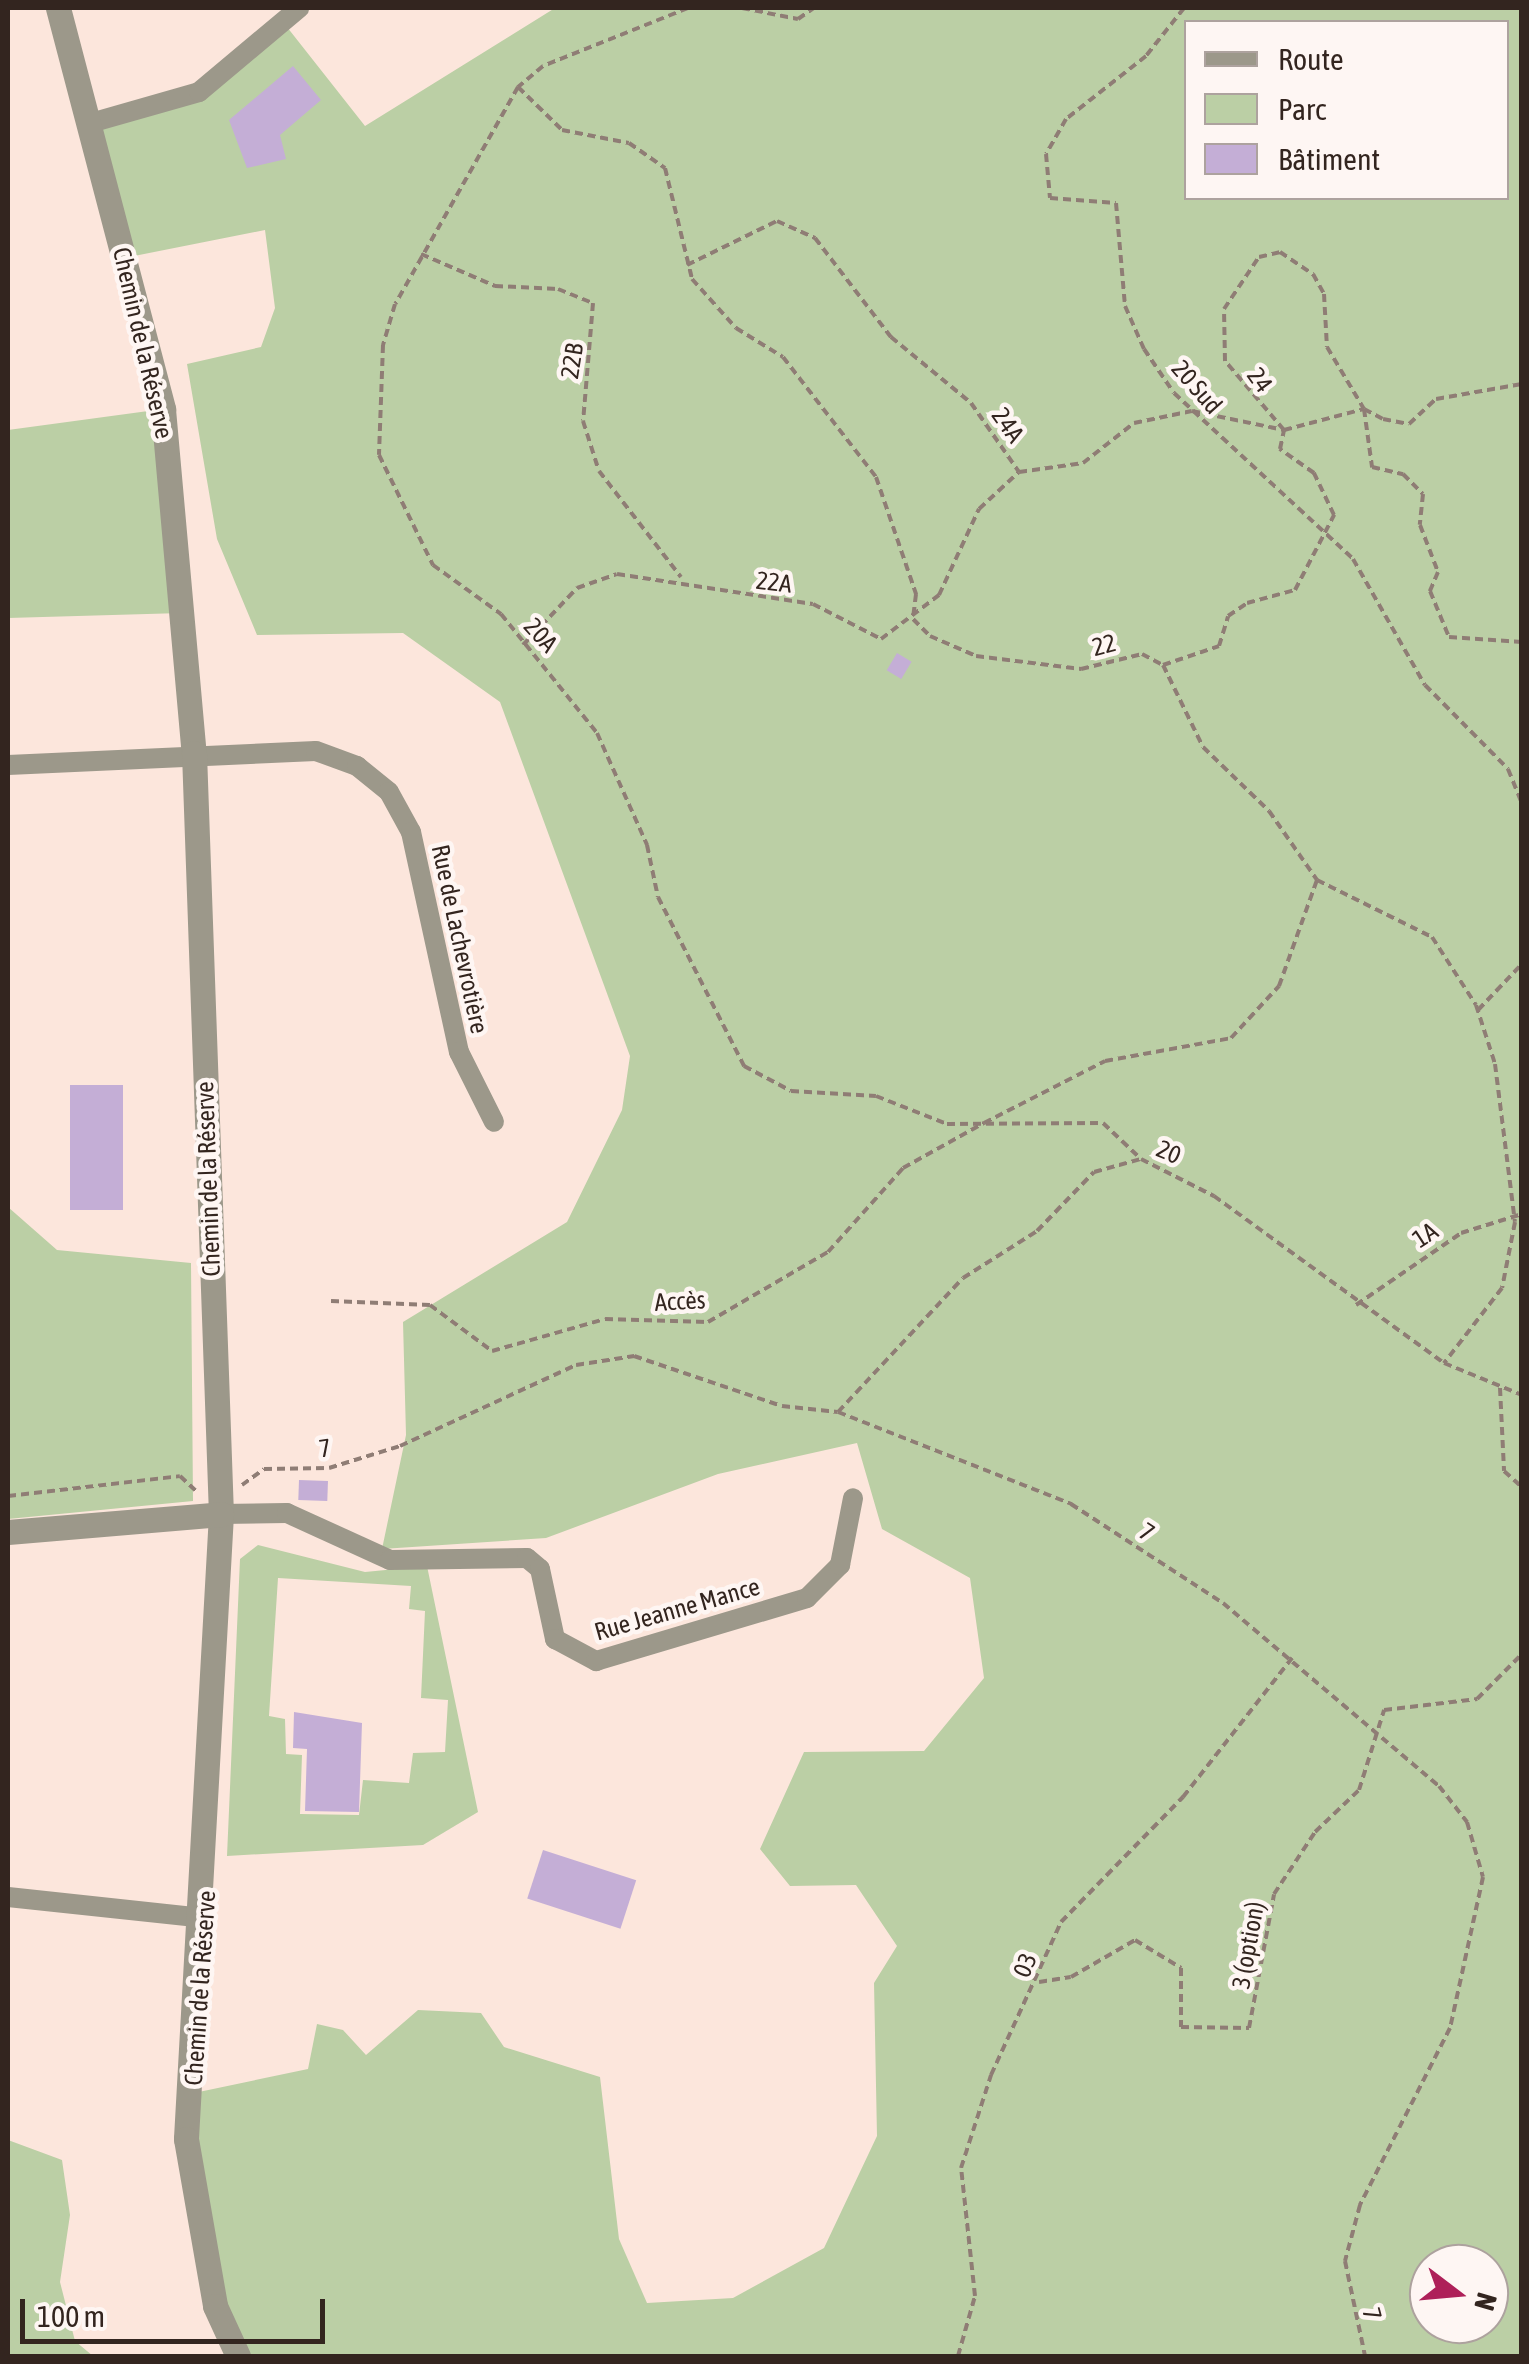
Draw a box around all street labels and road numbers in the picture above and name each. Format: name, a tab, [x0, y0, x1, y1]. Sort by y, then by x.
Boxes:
street label: Chemin de la Réserve	[106, 245, 180, 441]
street label: 22B	[554, 341, 590, 381]
street label: 20 Sud	[1166, 354, 1228, 420]
street label: 24	[1241, 362, 1279, 398]
street label: 24A	[985, 402, 1031, 448]
street label: 22A	[754, 565, 794, 599]
street label: 20A	[518, 612, 564, 658]
street label: 22	[1089, 628, 1119, 662]
street label: Rue de Lachevrotière	[425, 842, 495, 1036]
street label: Chemin de la Réserve	[190, 1081, 226, 1277]
street label: 20	[1152, 1134, 1186, 1170]
street label: 1A	[1407, 1216, 1443, 1254]
street label: Accès	[654, 1285, 706, 1317]
street label: 7	[317, 1432, 333, 1464]
street label: 7	[1134, 1516, 1160, 1548]
street label: Rue Jeanne Mance	[591, 1571, 763, 1647]
street label: Chemin de la Réserve	[178, 1890, 222, 2086]
street label: 3 (option)	[1226, 1899, 1270, 1991]
street label: 03	[1007, 1948, 1043, 1982]
street label: 7	[1356, 2304, 1388, 2324]

